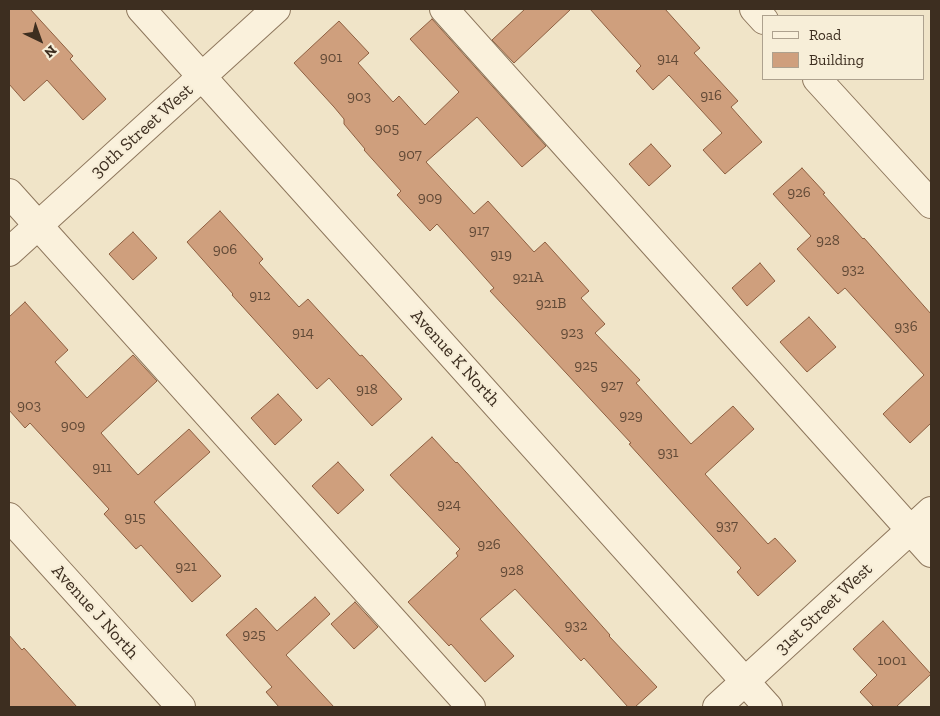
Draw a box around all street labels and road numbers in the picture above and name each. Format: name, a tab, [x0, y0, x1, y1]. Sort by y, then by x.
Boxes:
street label: 30th Street West	[86, 79, 198, 183]
street label: Avenue K North	[406, 305, 504, 411]
street label: 31st Street West	[771, 559, 877, 659]
street label: Avenue J North	[47, 560, 143, 664]

